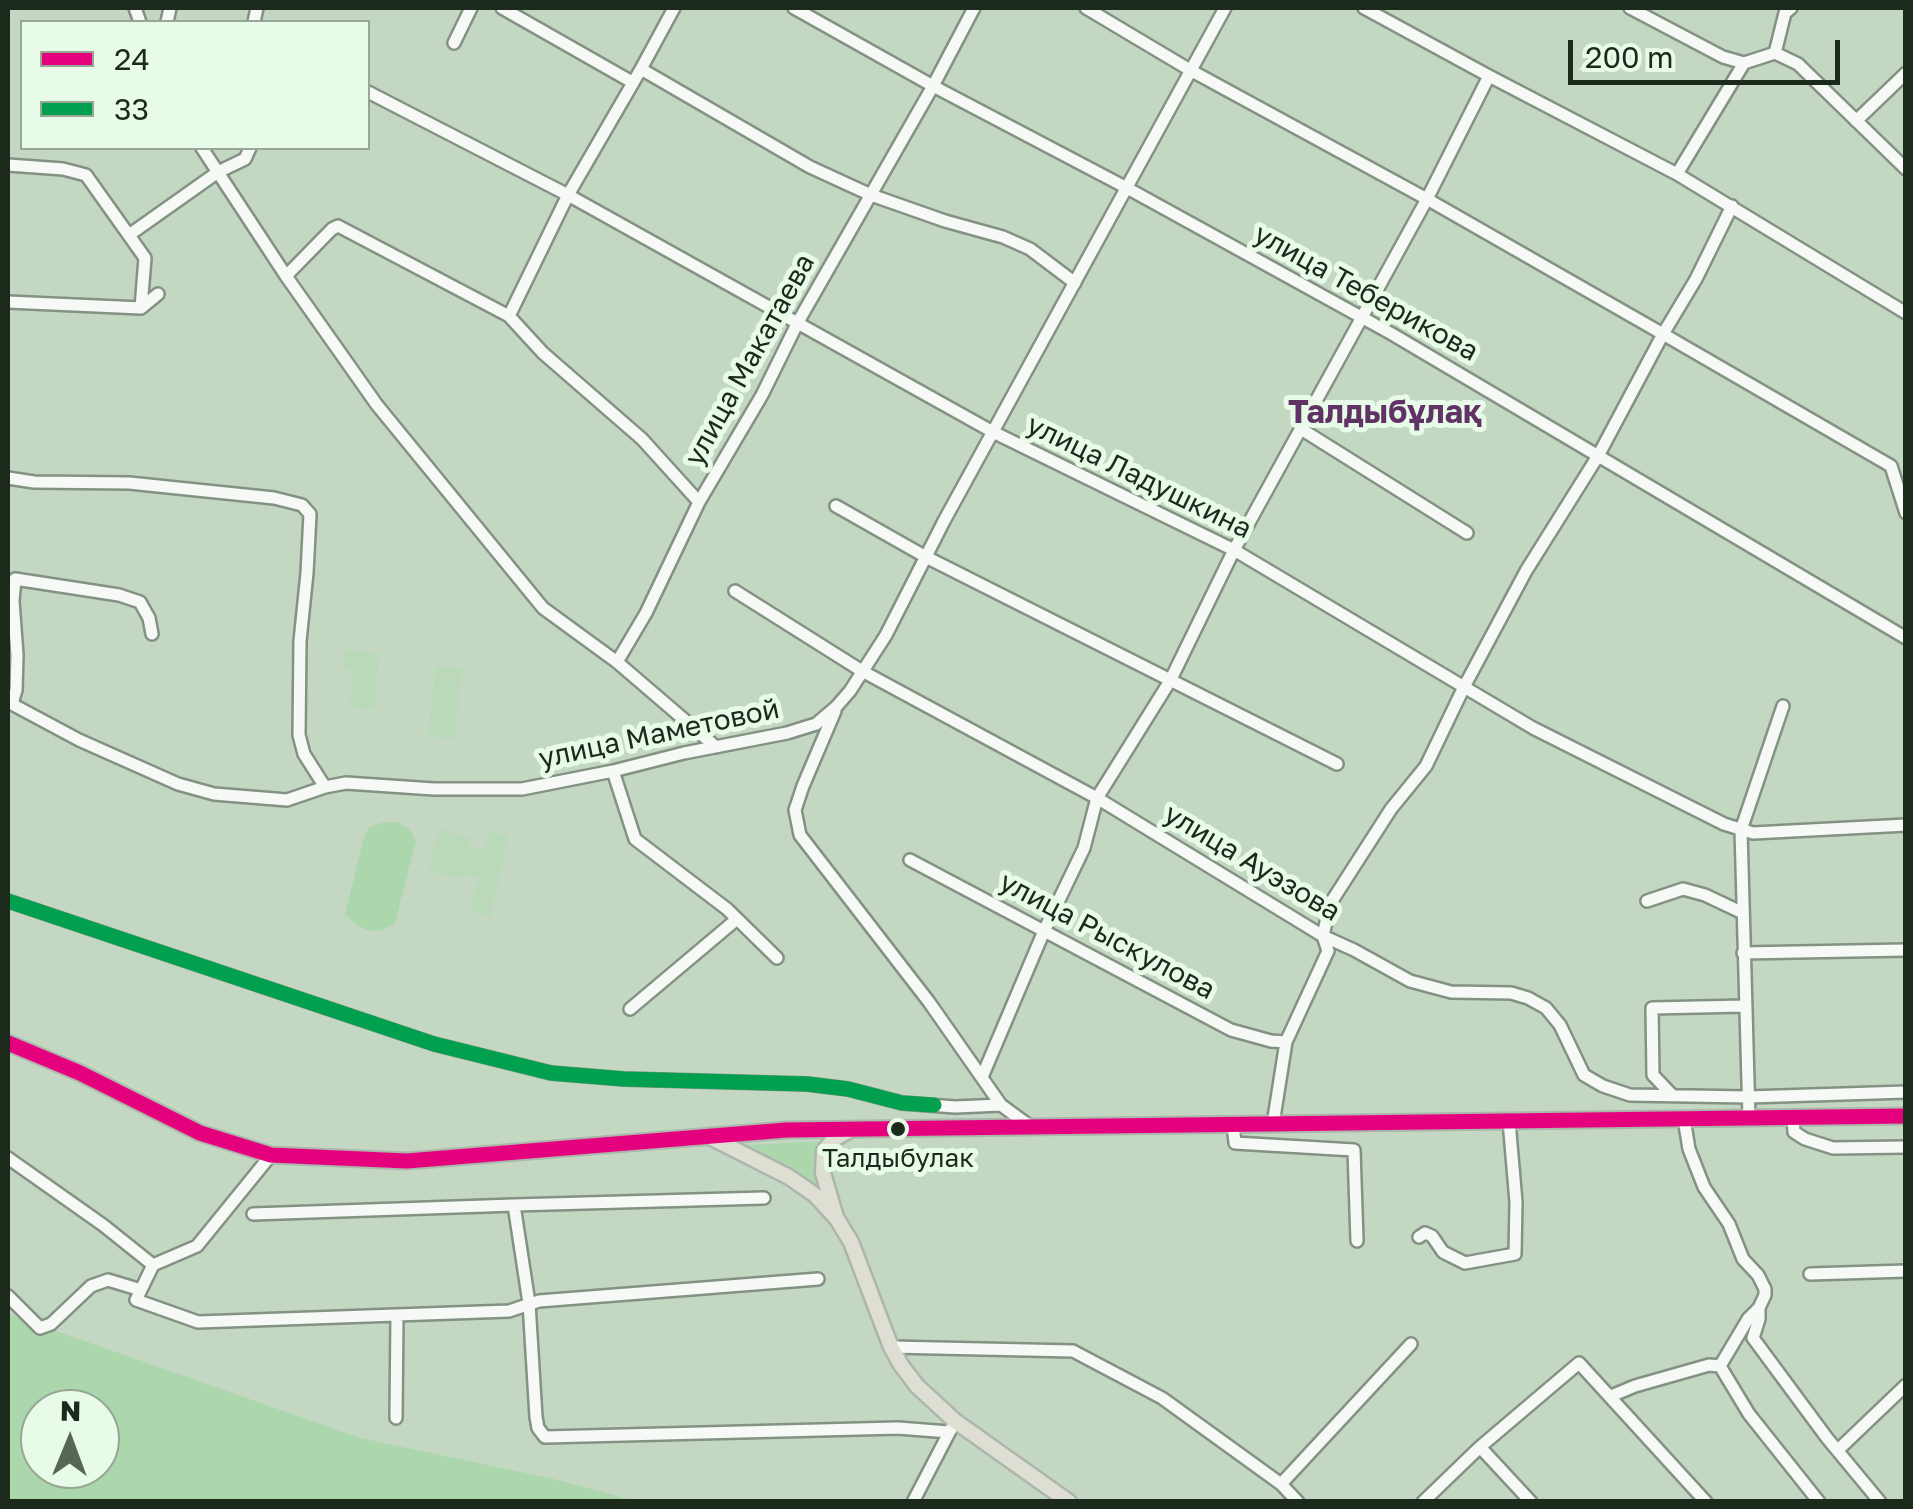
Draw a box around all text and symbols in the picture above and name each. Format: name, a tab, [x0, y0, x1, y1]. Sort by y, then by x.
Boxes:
legend	[20, 20, 370, 150]
scale bar	[1573, 20, 1846, 82]
text: 200 m	[1585, 39, 1674, 75]
text: 24	[114, 41, 150, 77]
text: 33	[114, 91, 149, 127]
street label: улица Теберикова	[1248, 217, 1484, 369]
street label: улица Макатаева	[678, 248, 822, 472]
district label: Талдыбұлақ	[1288, 394, 1482, 432]
street label: улица Ладушкина	[1021, 408, 1257, 546]
street label: улица Маметовой	[536, 692, 782, 776]
street label: улица Ауэзова	[1158, 797, 1346, 929]
street label: улица Рыскулова	[993, 865, 1221, 1007]
marker: Талдыбулак	[888, 1119, 908, 1139]
place label: Талдыбулак	[822, 1143, 974, 1175]
north arrow	[20, 1389, 120, 1489]
text: N	[60, 1394, 81, 1427]

